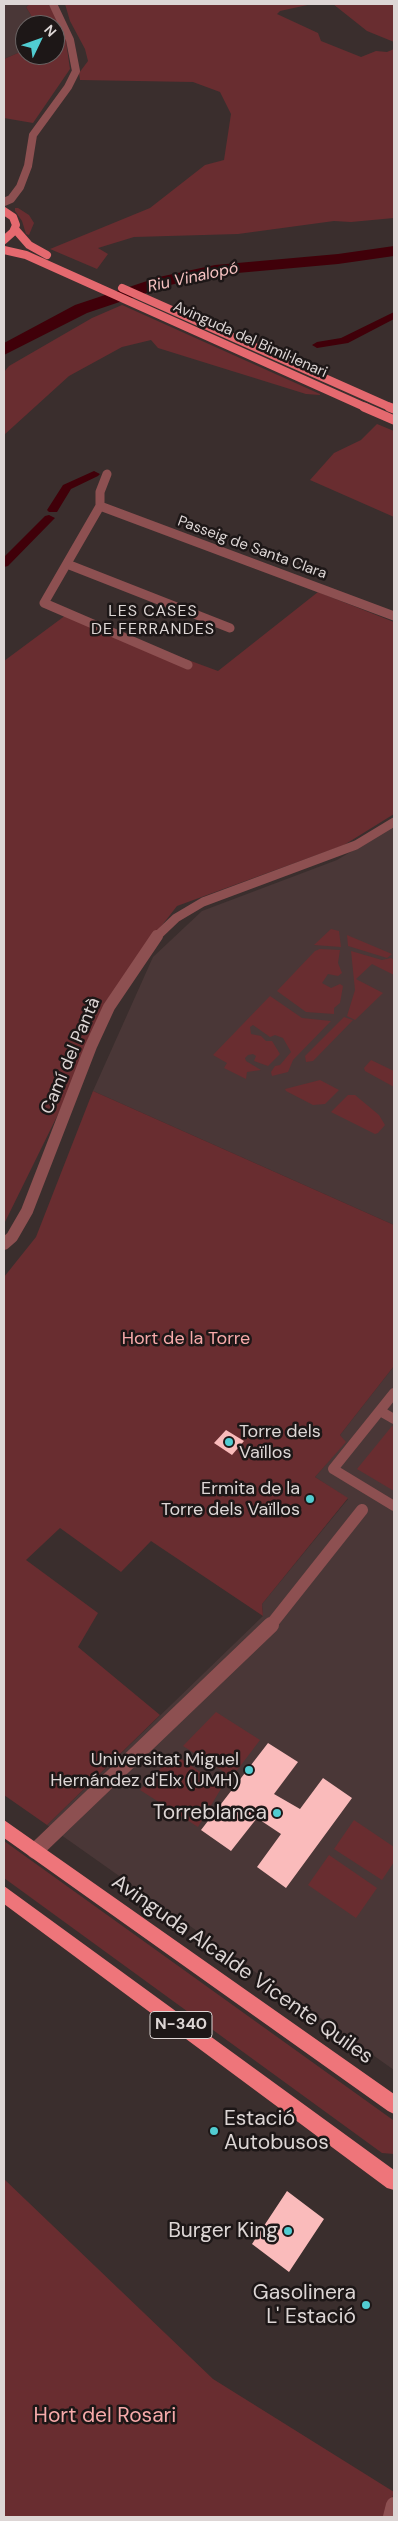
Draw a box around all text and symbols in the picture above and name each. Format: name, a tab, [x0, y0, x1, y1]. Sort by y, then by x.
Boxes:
north arrow	[15, 15, 65, 65]
text: N	[40, 21, 61, 40]
water label: Riu Vinalopó	[146, 259, 240, 297]
street label: Avinguda del Bimil·lenari	[170, 298, 330, 382]
street label: Passeig de Santa Clara	[175, 513, 329, 583]
district label: LES CASES DE FERRANDES	[90, 602, 216, 640]
street label: Camí del Pantà	[37, 994, 105, 1118]
park label: Hort de la Torre	[122, 1328, 250, 1350]
place label: Torre dels Vaïllos	[239, 1421, 321, 1464]
marker: Torre dels Vaïllos	[223, 1436, 235, 1448]
place label: Ermita de la Torre dels Vaïllos	[161, 1478, 300, 1520]
marker: Ermita de la Torre dels Vaïllos	[304, 1493, 316, 1505]
place label: Universitat Miguel Hernández d'Elx (UMH)	[50, 1749, 239, 1792]
marker: Universitat Miguel Hernández d'Elx (UMH)	[243, 1764, 255, 1776]
place label: Torreblanca	[153, 1800, 267, 1826]
marker: Torreblanca	[271, 1807, 283, 1819]
street label: Avinguda Alcalde Vicente Quiles	[106, 1870, 378, 2070]
road number: N-340	[150, 2012, 212, 2038]
place label: Estació Autobusos	[224, 2106, 329, 2156]
marker: Estació Autobusos	[208, 2125, 220, 2137]
place label: Burger King	[168, 2218, 278, 2244]
marker: Burger King	[282, 2225, 294, 2237]
place label: Gasolinera L' Estació	[253, 2280, 356, 2330]
marker: Gasolinera L' Estació	[360, 2299, 372, 2311]
park label: Hort del Rosari	[34, 2403, 176, 2429]

